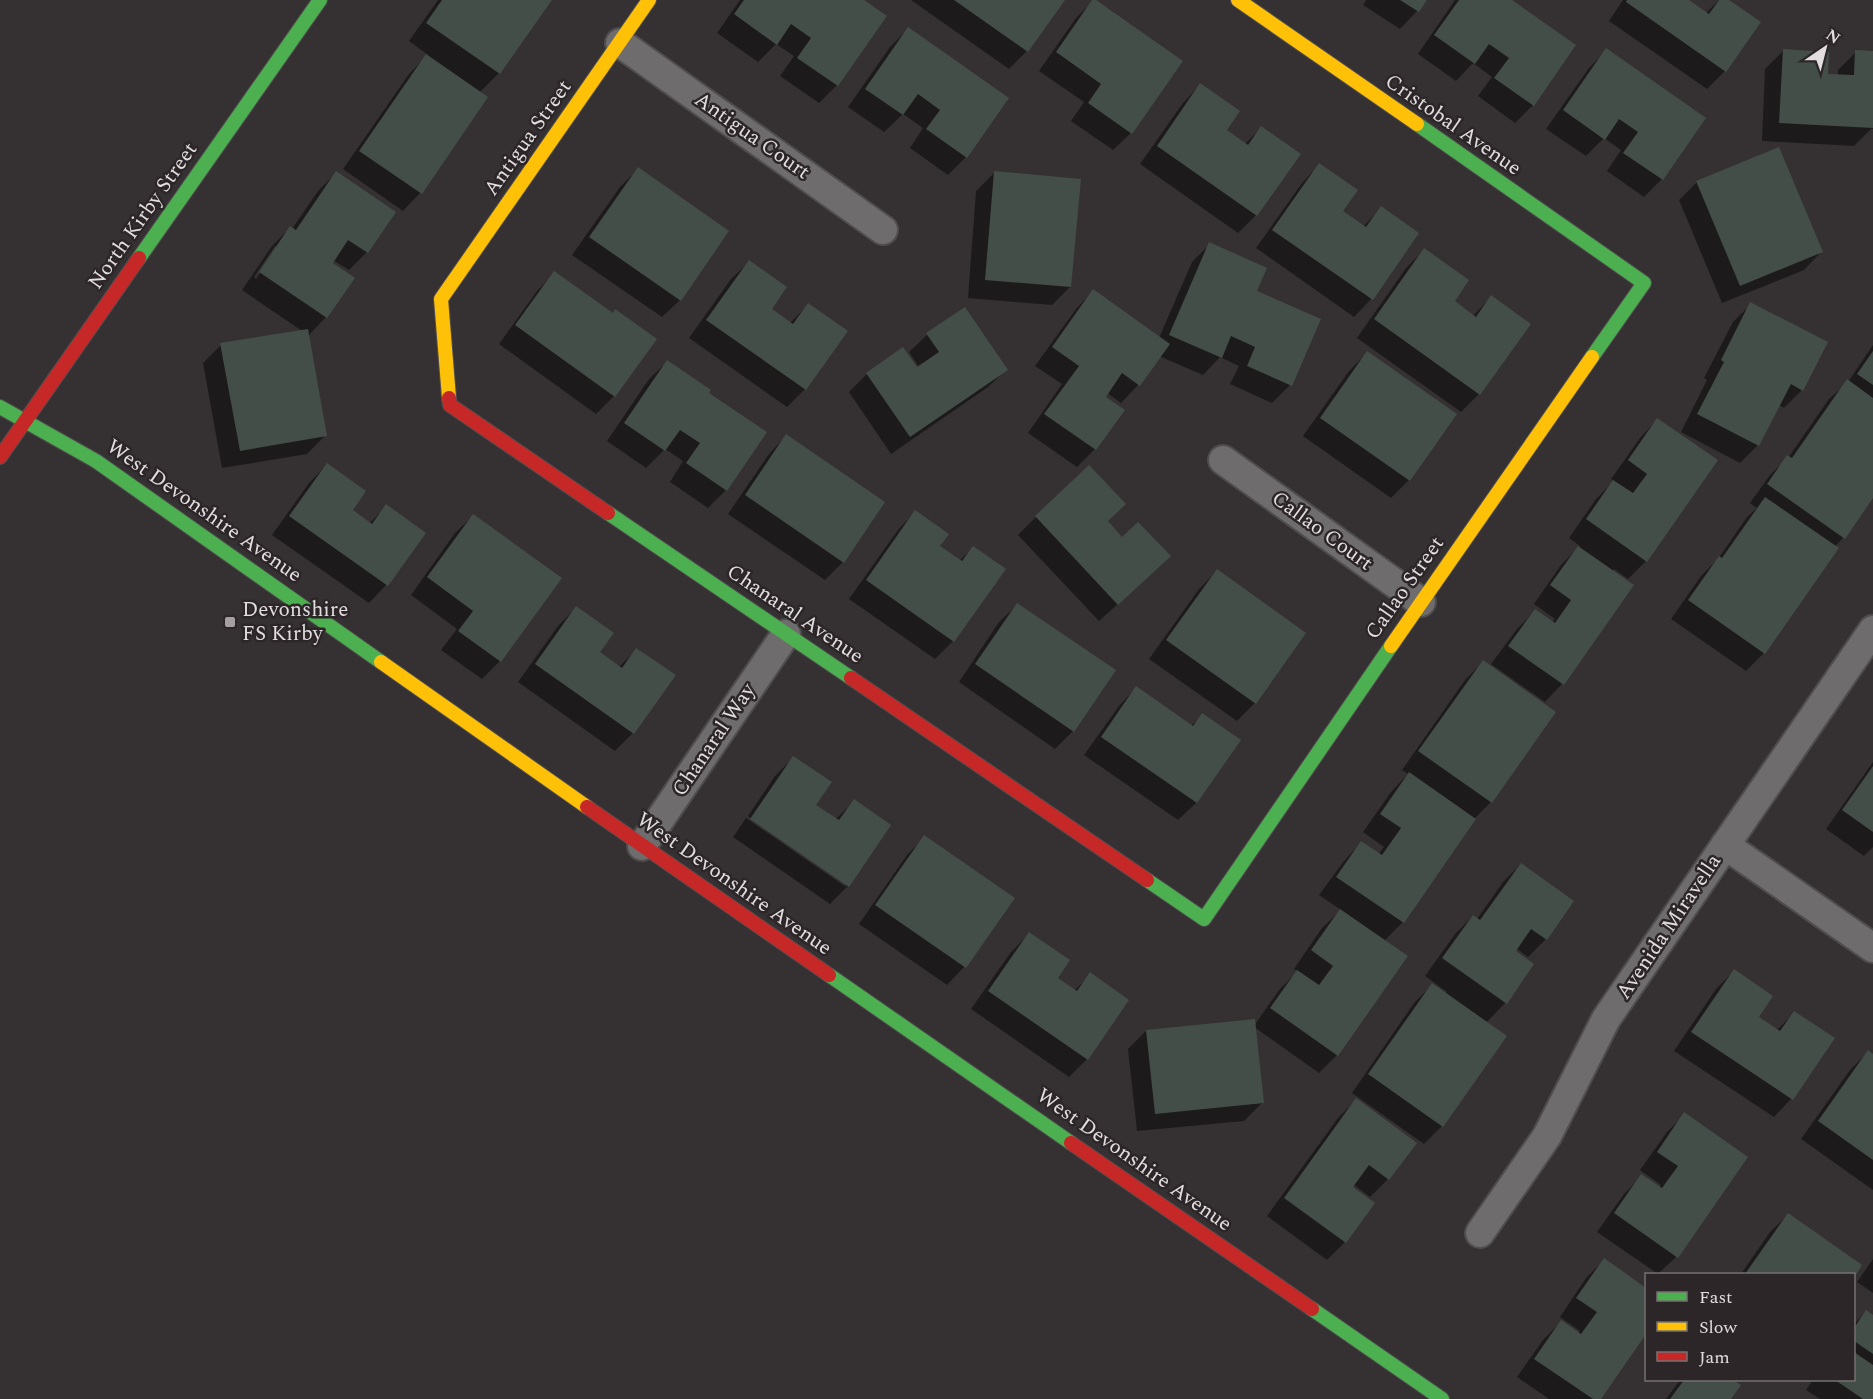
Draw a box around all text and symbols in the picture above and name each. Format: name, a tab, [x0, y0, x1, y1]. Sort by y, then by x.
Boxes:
north arrow	[1795, 18, 1855, 78]
text: N	[1821, 23, 1845, 50]
street label: Cristobal Avenue	[1378, 66, 1528, 184]
street label: Antigua Street	[476, 73, 580, 203]
street label: Antigua Court	[688, 84, 816, 188]
street label: North Kirby Street	[80, 136, 206, 296]
street label: West Devonshire Avenue	[99, 431, 309, 591]
street label: Callao Court	[1265, 483, 1379, 579]
street label: Callao Street	[1358, 530, 1452, 646]
street label: Chanaral Avenue	[720, 556, 870, 672]
place label: Devonshire FS Kirby	[242, 594, 348, 650]
marker: Devonshire FS Kirby	[223, 615, 237, 629]
street label: Chanaral Way	[664, 676, 764, 803]
street label: West Devonshire Avenue	[629, 804, 839, 964]
street label: Avenida Miravella	[1608, 847, 1730, 1006]
street label: West Devonshire Avenue	[1029, 1080, 1239, 1240]
legend	[1645, 1273, 1855, 1381]
text: Fast	[1699, 1284, 1732, 1311]
text: Slow	[1699, 1314, 1738, 1341]
text: Jam	[1699, 1344, 1730, 1371]

